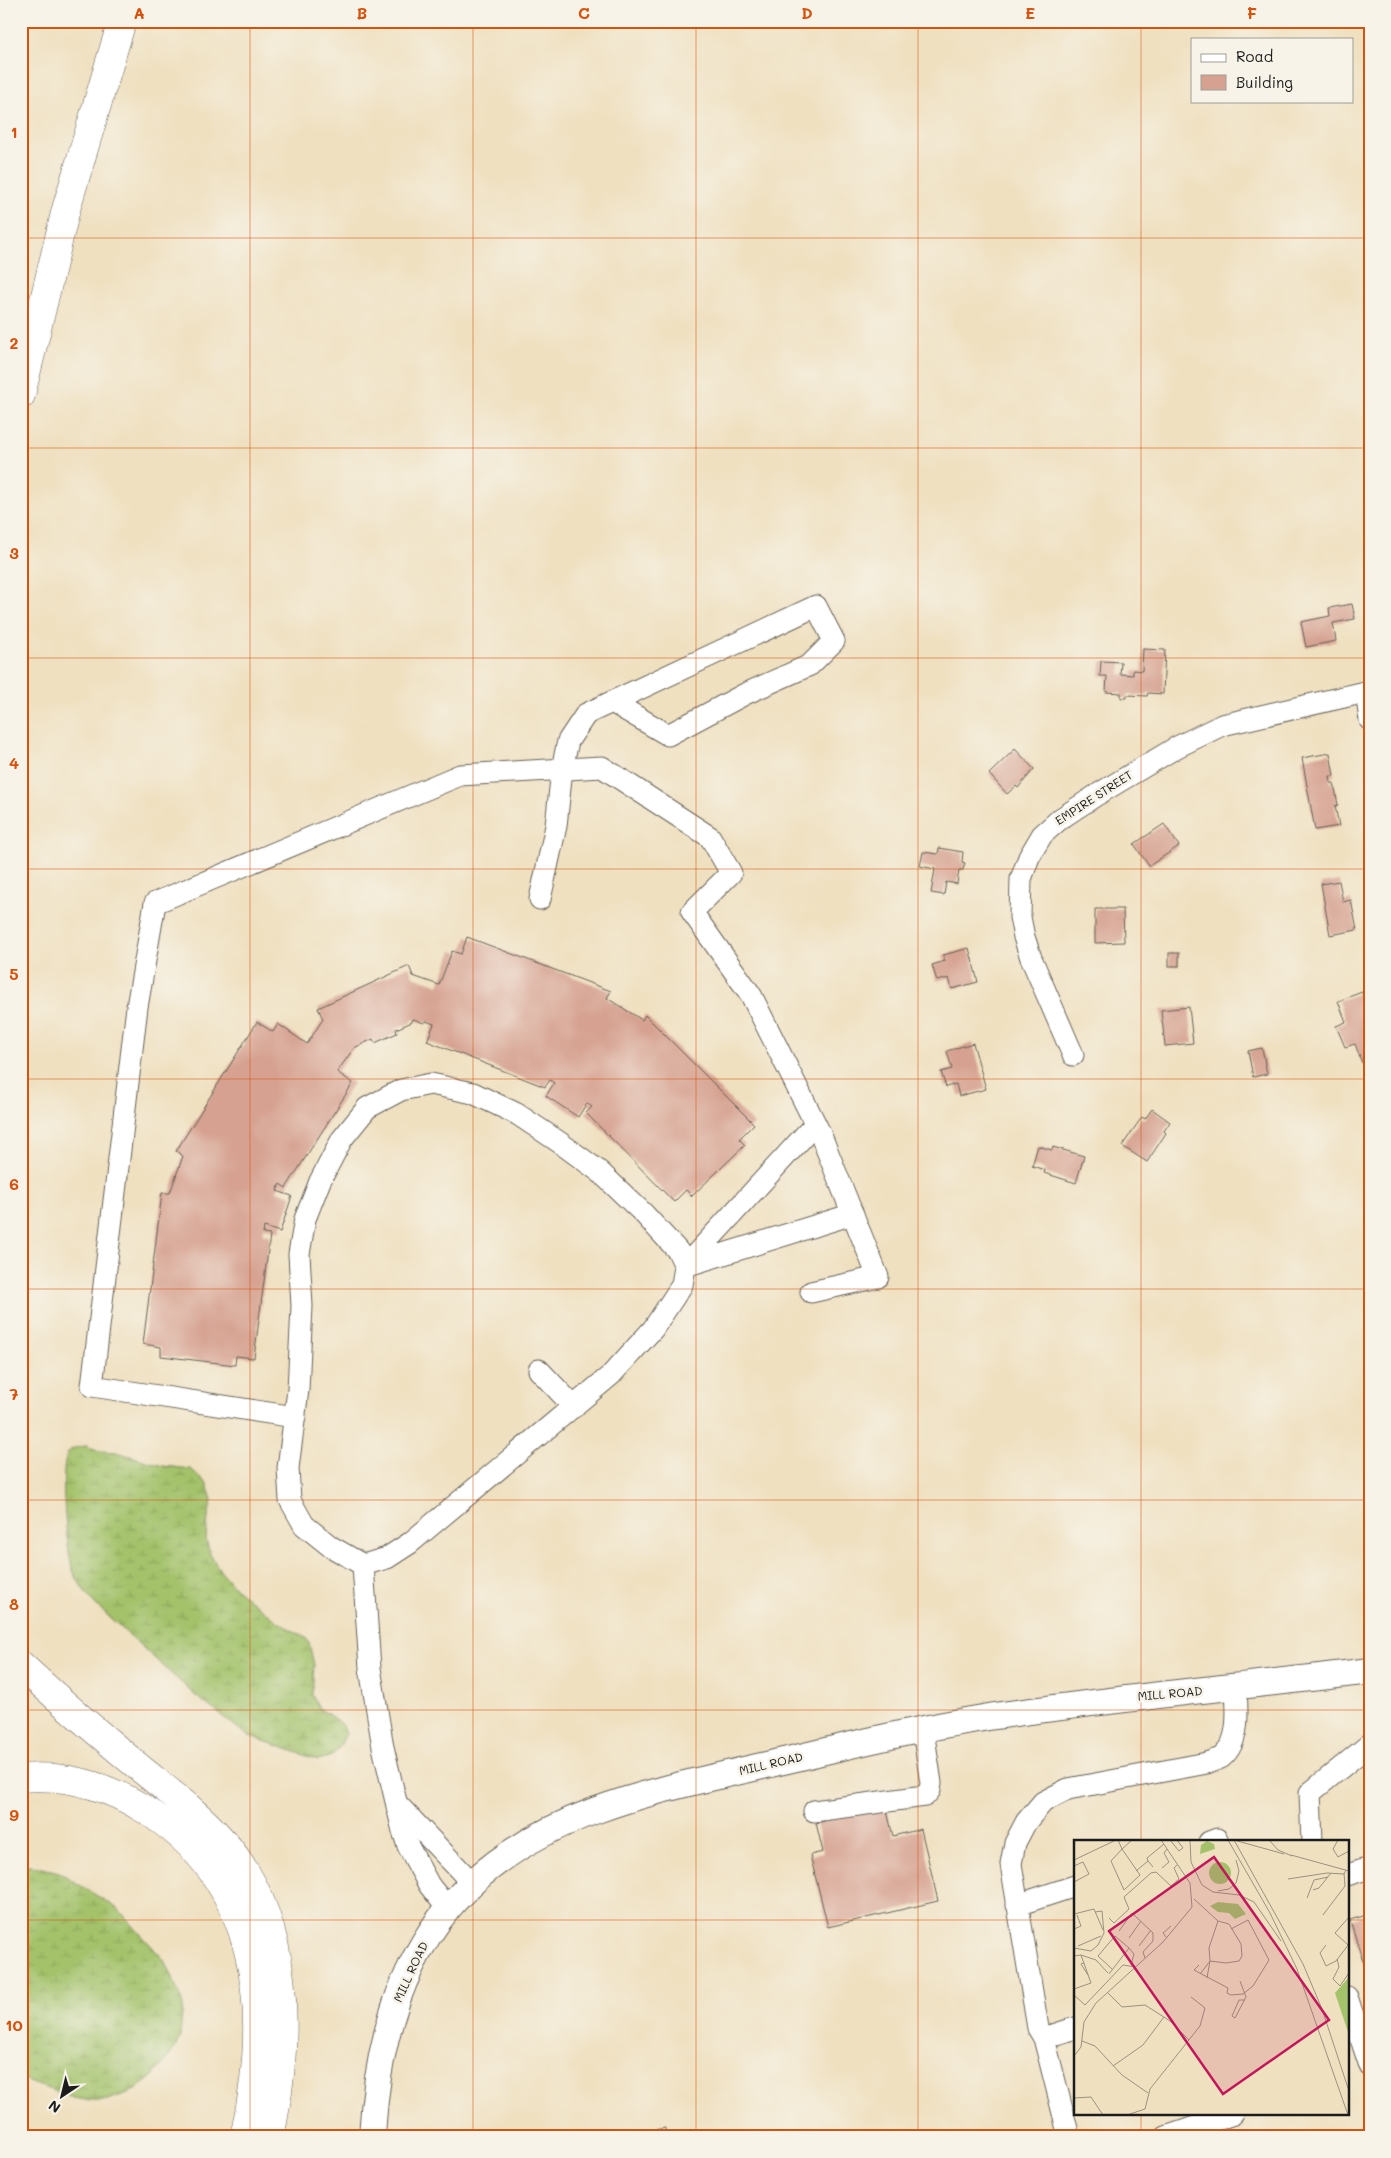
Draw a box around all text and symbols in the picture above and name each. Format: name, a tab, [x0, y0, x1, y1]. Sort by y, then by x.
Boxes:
text: A	[133, 2, 145, 23]
text: B	[357, 2, 367, 23]
text: C	[578, 2, 590, 23]
text: D	[801, 2, 813, 23]
text: E	[1025, 2, 1035, 23]
text: F	[1247, 2, 1257, 23]
legend	[1191, 38, 1354, 102]
text: Road	[1236, 46, 1273, 66]
text: Building	[1236, 72, 1293, 92]
text: 1	[10, 121, 18, 142]
text: 2	[10, 332, 19, 353]
text: 3	[9, 542, 19, 563]
text: 4	[9, 752, 19, 773]
street label: EMPIRE STREET	[1052, 766, 1135, 828]
text: 5	[9, 963, 19, 984]
text: 6	[9, 1173, 19, 1194]
text: 7	[10, 1383, 19, 1404]
text: 8	[9, 1593, 19, 1614]
street label: MILL ROAD	[1137, 1682, 1203, 1704]
street label: MILL ROAD	[737, 1748, 804, 1778]
text: 9	[9, 1804, 19, 1825]
inset map	[1074, 1840, 1348, 2116]
street label: MILL ROAD	[389, 1939, 431, 2004]
text: 10	[5, 2014, 23, 2035]
north arrow	[38, 2070, 88, 2120]
text: N	[44, 2096, 64, 2118]

